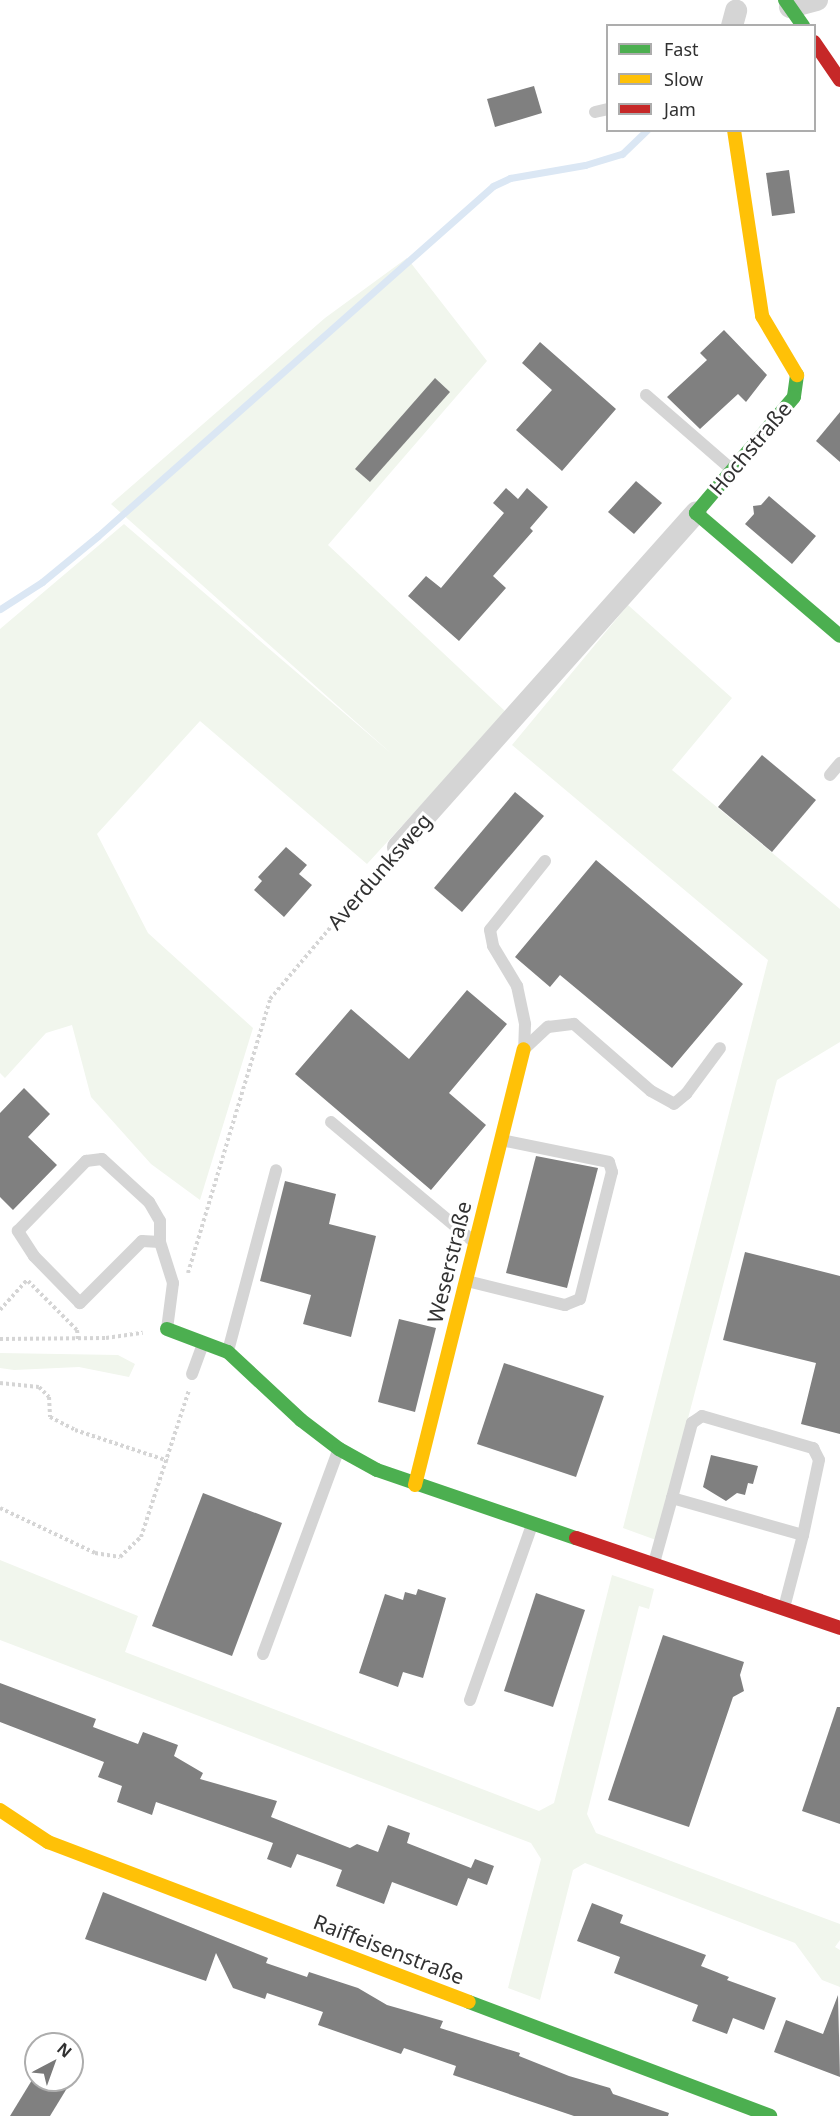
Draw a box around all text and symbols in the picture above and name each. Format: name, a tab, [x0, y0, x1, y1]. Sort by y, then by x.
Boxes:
legend	[606, 24, 816, 132]
text: Fast	[664, 37, 699, 61]
text: Slow	[664, 67, 703, 91]
text: Jam	[664, 97, 696, 121]
street label: Hochstraße	[704, 396, 796, 500]
street label: Averdunksweg	[322, 808, 436, 934]
street label: Weserstraße	[422, 1199, 476, 1325]
street label: Raiffeisenstraße	[310, 1909, 468, 1989]
north arrow	[24, 2032, 84, 2092]
text: N	[52, 2037, 77, 2062]

